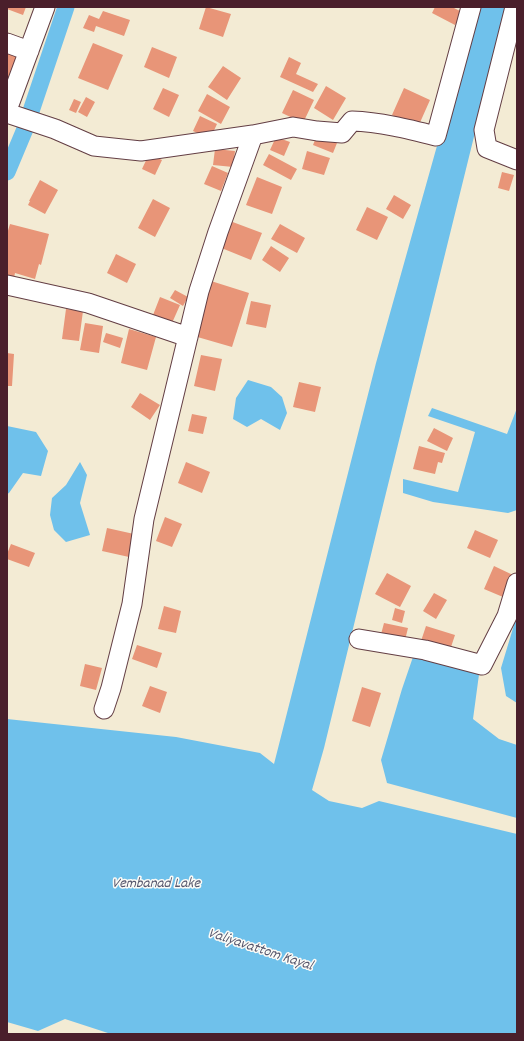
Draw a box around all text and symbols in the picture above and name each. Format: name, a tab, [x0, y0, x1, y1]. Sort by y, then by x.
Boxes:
water label: Vembanad Lake	[112, 876, 200, 894]
water label: Valiyavattom Kayal	[205, 926, 315, 976]

